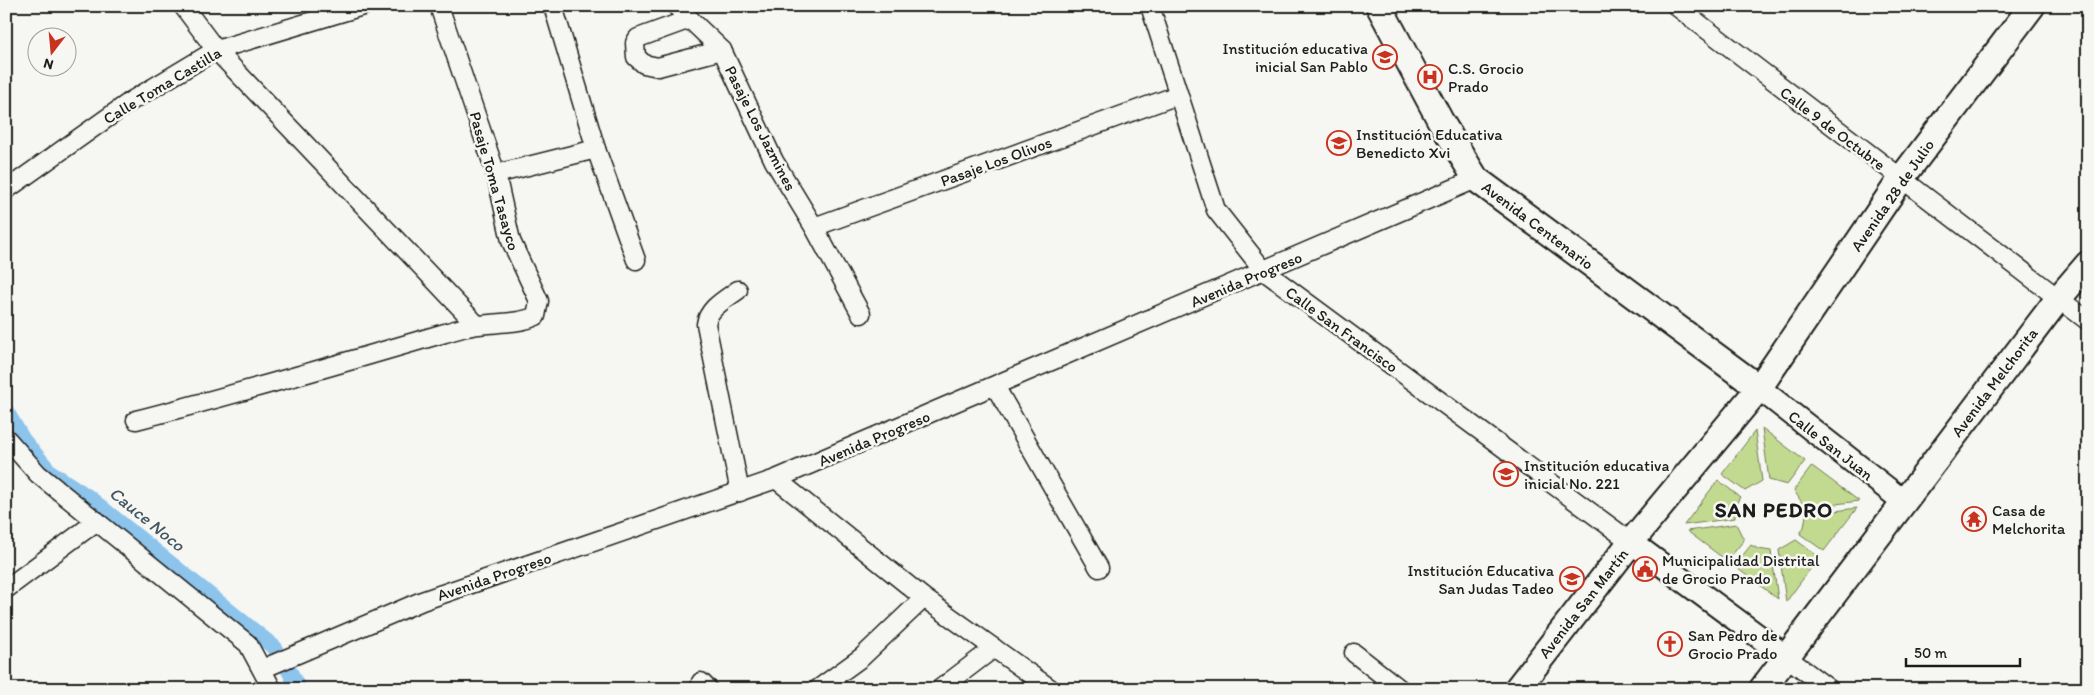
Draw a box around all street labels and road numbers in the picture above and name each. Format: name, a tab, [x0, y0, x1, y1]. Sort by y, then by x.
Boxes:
street label: Calle Toma Castilla	[100, 42, 225, 128]
street label: Pasaje Los Jazmines	[721, 63, 800, 194]
street label: Calle 9 de Octubre	[1776, 83, 1889, 174]
street label: Pasaje Toma Tasayco	[466, 109, 523, 253]
street label: Pasaje Los Olivos	[938, 132, 1055, 190]
street label: Avenida 28 de Julio	[1847, 136, 1938, 255]
street label: Avenida Centenario	[1478, 177, 1597, 274]
street label: Avenida Progreso	[1188, 247, 1305, 312]
street label: Calle San Francisco	[1282, 282, 1402, 377]
street label: Avenida Melchorita	[1947, 323, 2042, 441]
street label: Avenida Progreso	[816, 406, 933, 471]
street label: Calle San Juan	[1784, 406, 1877, 484]
street label: Avenida San Martín	[1535, 545, 1632, 662]
street label: Avenida Progreso	[435, 548, 554, 605]

